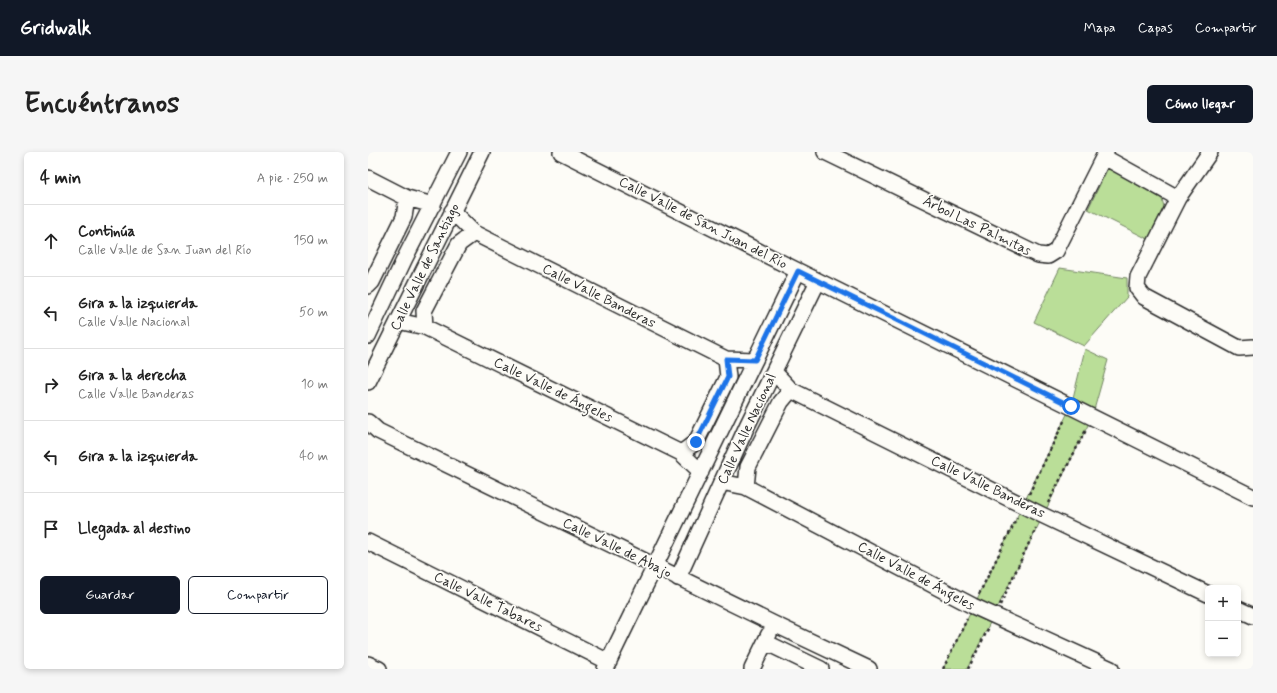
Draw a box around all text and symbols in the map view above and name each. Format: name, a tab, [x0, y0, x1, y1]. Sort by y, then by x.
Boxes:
text: Gridwalk	[20, 16, 91, 41]
text: Mapa	[1084, 19, 1116, 37]
text: Capas	[1138, 19, 1173, 37]
text: Compartir	[1195, 19, 1257, 37]
button: Cómo llegar	[1147, 85, 1253, 123]
text: Encuéntranos	[24, 86, 180, 123]
text: 4 min	[40, 167, 81, 189]
text: A pie · 250 m	[257, 170, 328, 187]
street label: Calle Valle de San Juan del Río	[616, 173, 790, 273]
street label: Árbol Las Palmitas	[920, 192, 1034, 260]
street label: Calle Valle de Santiago	[386, 200, 464, 334]
text: Continúa	[78, 222, 135, 242]
icon: ahead	[40, 230, 62, 252]
text: 150 m	[294, 232, 328, 249]
text: Calle Valle de San Juan del Río	[78, 242, 251, 259]
street label: Calle Valle Banderas	[539, 260, 659, 332]
text: Gira a la izquierda	[78, 294, 197, 314]
icon: left	[40, 302, 62, 324]
text: 50 m	[299, 304, 328, 321]
text: Calle Valle Nacional	[78, 314, 190, 331]
street label: Calle Valle de Ángeles	[490, 353, 615, 428]
text: Gira a la derecha	[78, 366, 187, 386]
street label: Calle Valle Nacional	[713, 371, 781, 487]
icon: right	[40, 374, 62, 396]
text: 10 m	[301, 376, 328, 393]
text: Calle Valle Banderas	[78, 386, 194, 403]
route start	[1062, 397, 1080, 415]
route end	[687, 433, 705, 451]
icon: left	[40, 446, 62, 468]
text: Gira a la izquierda	[78, 447, 197, 467]
text: 40 m	[299, 448, 328, 465]
street label: Calle Valle Banderas	[928, 452, 1048, 522]
street label: Calle Valle de Abajo	[560, 514, 675, 582]
icon: arrive	[40, 518, 62, 540]
text: Llegada al destino	[78, 519, 191, 539]
street label: Calle Valle de Ángeles	[853, 538, 978, 616]
street label: Calle Valle Tabares	[431, 568, 545, 636]
button: Guardar	[40, 576, 180, 614]
button: Compartir	[188, 576, 328, 614]
map controls	[1205, 585, 1241, 657]
button: +	[1205, 585, 1241, 621]
button: −	[1205, 621, 1241, 657]

